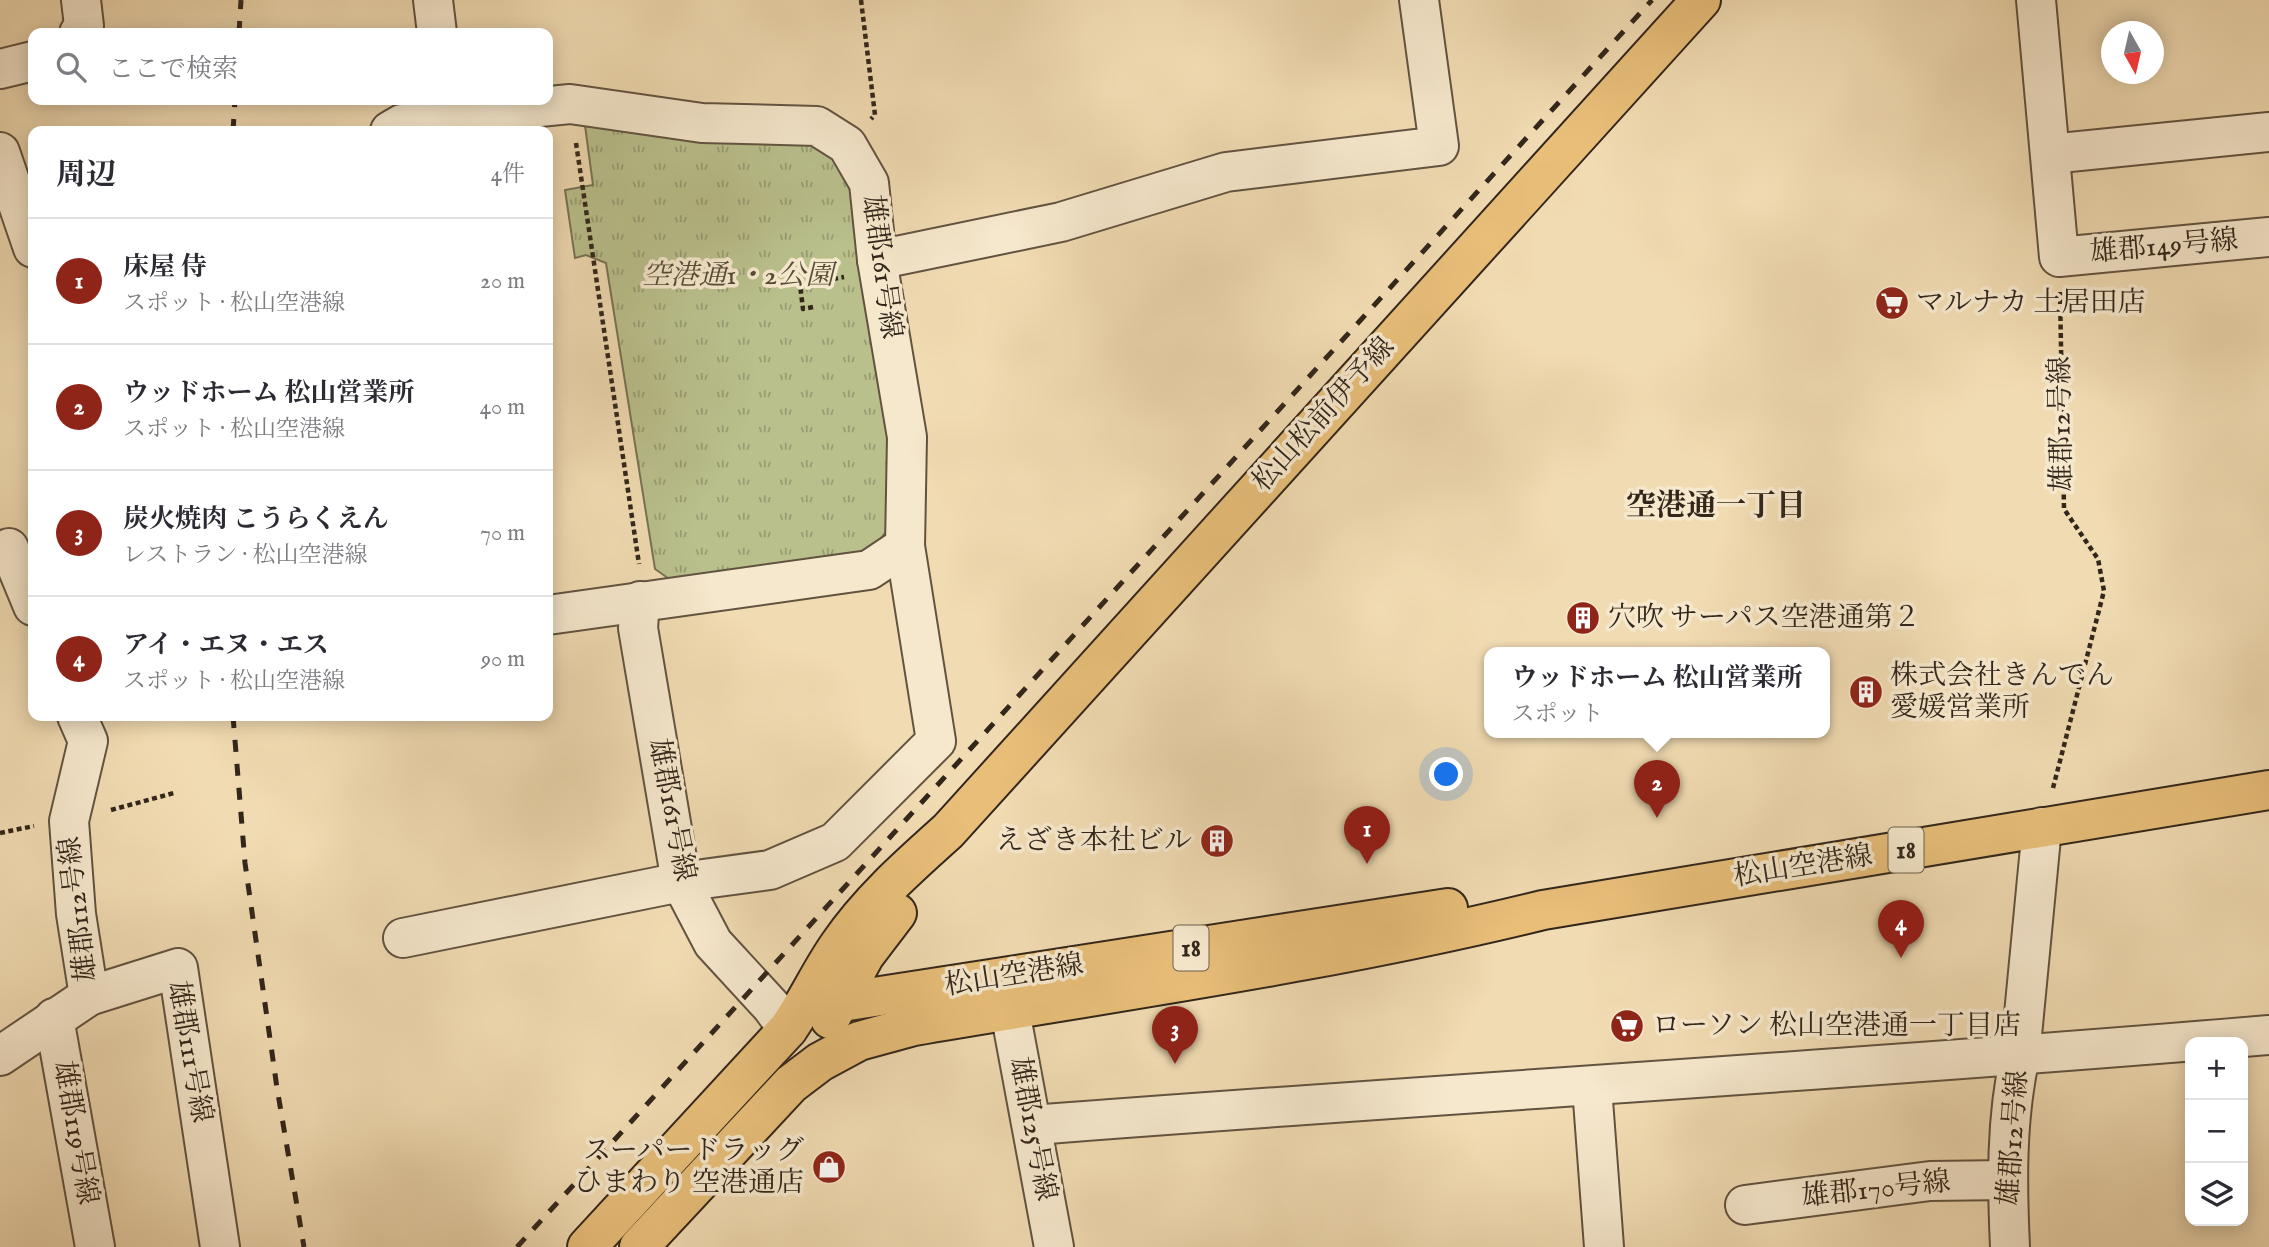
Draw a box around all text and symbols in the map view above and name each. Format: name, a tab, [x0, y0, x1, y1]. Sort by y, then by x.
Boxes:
north arrow	[2101, 21, 2164, 84]
search box	[28, 28, 553, 105]
icon: search	[52, 48, 90, 86]
text: ここで検索	[108, 53, 238, 86]
text: 周辺	[56, 157, 116, 195]
text: 4件	[491, 160, 525, 189]
street label: 雄郡161号線	[854, 193, 908, 341]
street label: 雄郡149号線	[2089, 223, 2239, 271]
text: 床屋 侍	[123, 251, 207, 284]
park label: 空港通1・2公園	[643, 259, 837, 294]
text: 1	[75, 267, 83, 296]
text: 20 m	[480, 267, 525, 296]
supermarket icon: マルナカ 土居田店	[1873, 284, 1911, 322]
place label: マルナカ 土居田店	[1916, 286, 2146, 321]
text: スポット · 松山空港線	[123, 289, 345, 318]
street label: 松山松前伊予線	[1245, 330, 1403, 500]
street label: 雄郡12号線	[2043, 356, 2081, 492]
text: ウッドホーム 松山営業所	[123, 377, 414, 410]
text: 2	[74, 393, 84, 422]
text: 40 m	[480, 393, 525, 422]
text: スポット · 松山空港線	[123, 415, 345, 444]
district label: 空港通一丁目	[1626, 488, 1806, 526]
text: 炭火焼肉 こうらくえん	[123, 503, 389, 536]
text: 3	[75, 519, 83, 548]
text: 70 m	[480, 519, 525, 548]
text: レストラン · 松山空港線	[123, 541, 367, 570]
building icon: 穴吹 サーパス空港通第２	[1564, 599, 1602, 637]
place label: 穴吹 サーパス空港通第２	[1608, 601, 1921, 636]
text: アイ・エヌ・エス	[123, 629, 329, 662]
text: 4	[73, 645, 85, 674]
text: 90 m	[481, 645, 525, 674]
popup	[1484, 647, 1830, 738]
place label: 株式会社きんでん 愛媛営業所	[1890, 659, 2114, 726]
text: ウッドホーム 松山営業所	[1511, 662, 1803, 695]
text: スポット · 松山空港線	[123, 667, 345, 696]
building icon: 株式会社きんでん 愛媛営業所	[1847, 673, 1885, 711]
text: スポット	[1511, 700, 1603, 729]
street label: 雄郡161号線	[640, 736, 702, 884]
your location	[1429, 757, 1463, 791]
pin: 2	[1634, 760, 1680, 818]
pin: 1	[1344, 806, 1390, 864]
building icon: えざき本社ビル	[1198, 822, 1236, 860]
place label: えざき本社ビル	[996, 824, 1192, 859]
road number: 18	[1888, 828, 1924, 872]
street label: 雄郡112号線	[53, 834, 105, 984]
street label: 松山空港線	[1731, 839, 1875, 895]
pin: 4	[1878, 900, 1924, 958]
road number: 18	[1174, 925, 1208, 970]
street label: 松山空港線	[942, 948, 1086, 1004]
street label: 雄郡111号線	[159, 978, 219, 1126]
pin: 3	[1152, 1006, 1198, 1064]
supermarket icon: ローソン 松山空港通一丁目店	[1608, 1007, 1646, 1045]
place label: ローソン 松山空港通一丁目店	[1652, 1009, 2021, 1044]
map controls	[2185, 1037, 2248, 1226]
button: +	[2185, 1037, 2248, 1100]
street label: 雄郡125号線	[1001, 1054, 1063, 1204]
street label: 雄郡119号線	[45, 1059, 105, 1207]
street label: 雄郡12号線	[1992, 1069, 2036, 1207]
button: −	[2185, 1100, 2248, 1163]
place label: スーパードラッグ ひまわり 空港通店	[574, 1134, 804, 1201]
shop icon: スーパードラッグ ひまわり 空港通店	[810, 1148, 848, 1186]
button: layers	[2185, 1163, 2248, 1226]
street label: 雄郡170号線	[1800, 1165, 1952, 1215]

